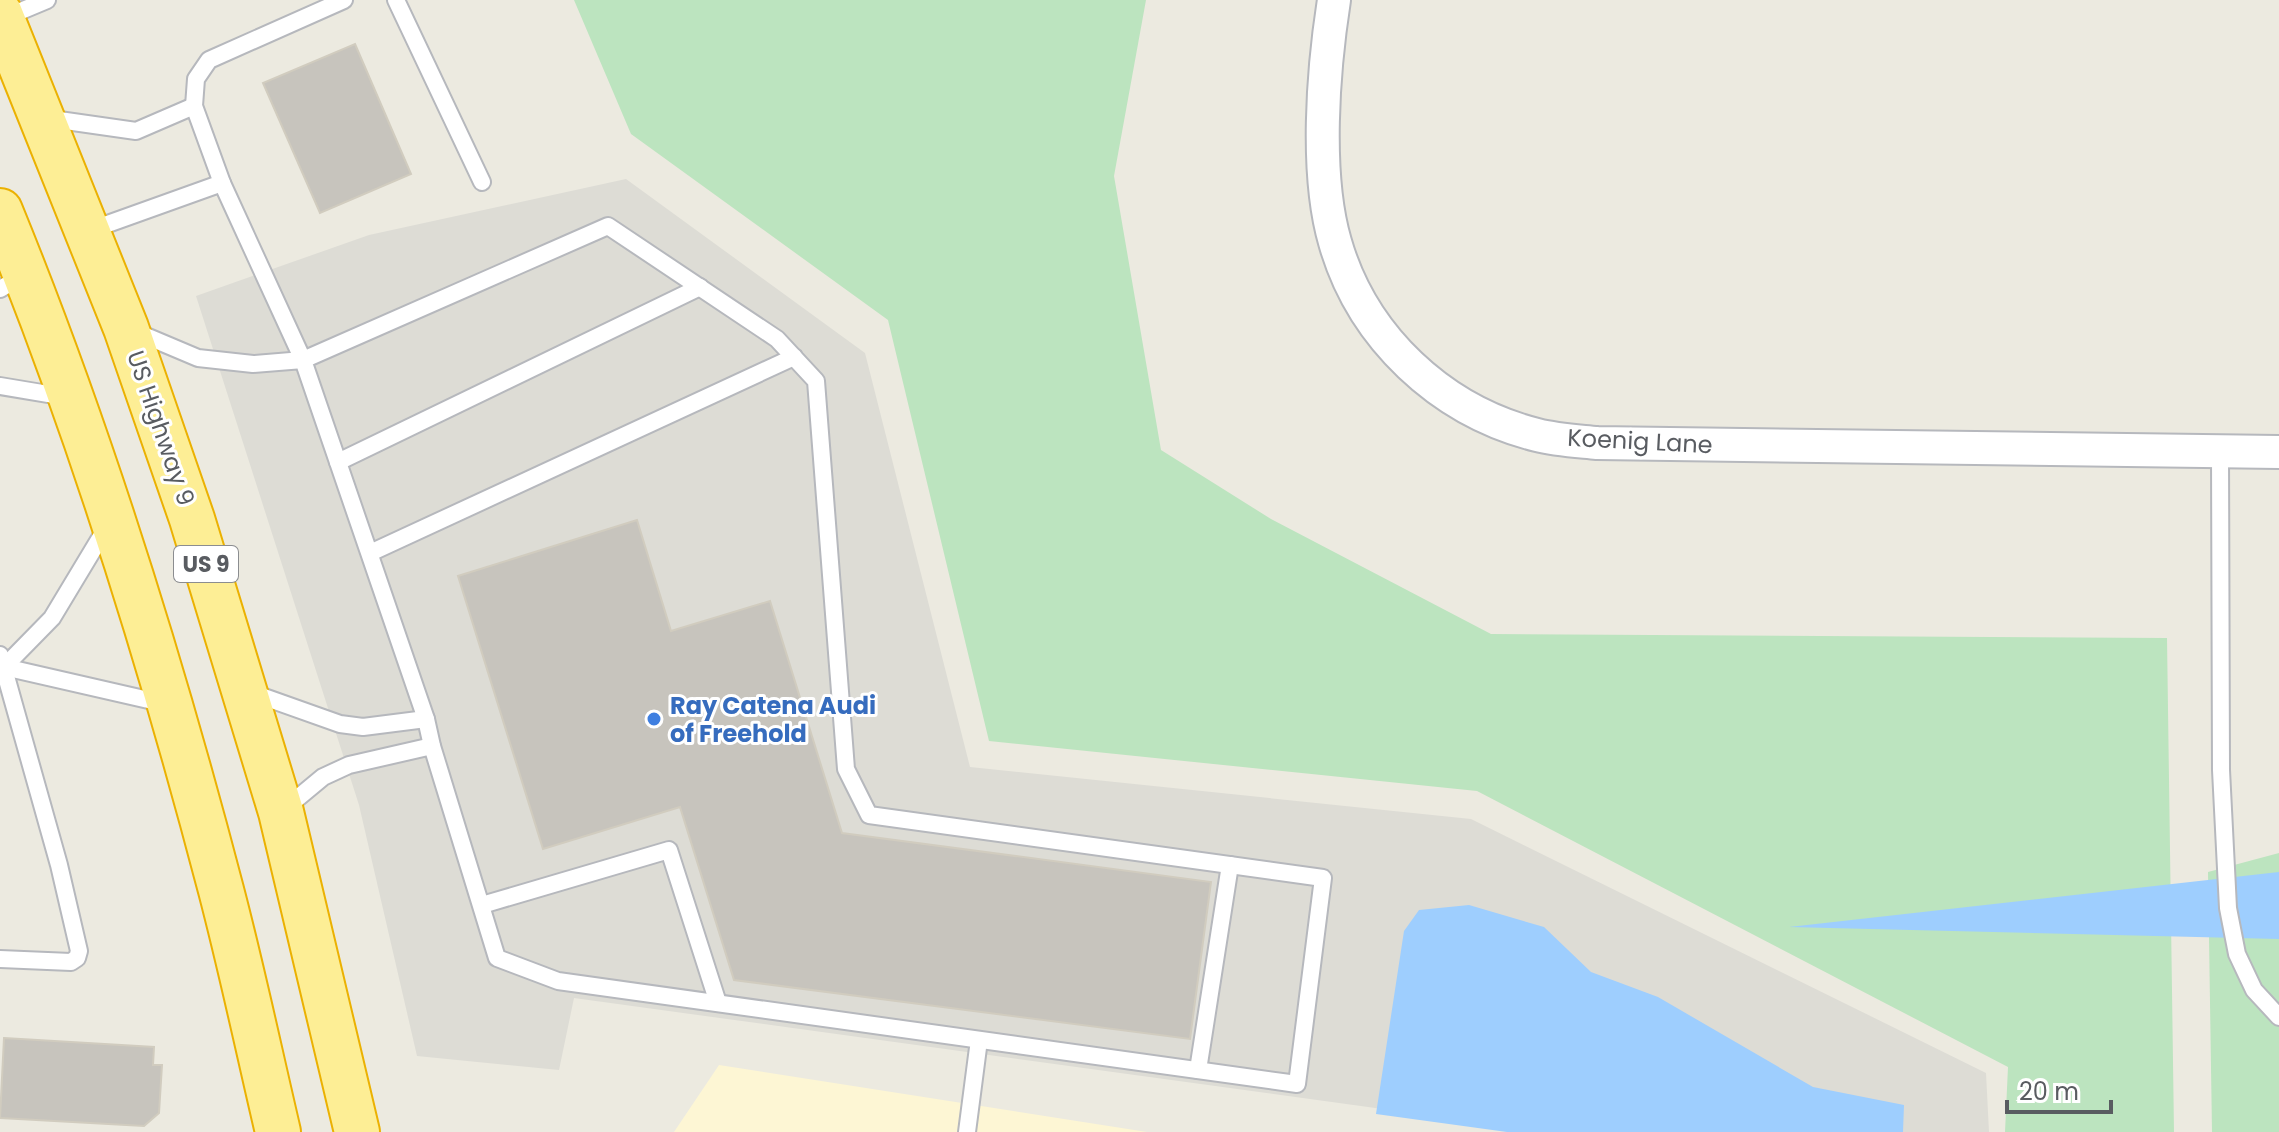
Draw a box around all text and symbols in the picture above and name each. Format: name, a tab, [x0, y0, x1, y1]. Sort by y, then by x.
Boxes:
street label: US Highway 9	[119, 346, 203, 510]
street label: Koenig Lane	[1567, 421, 1713, 461]
road number: US 9	[174, 546, 238, 582]
place label: Ray Catena Audi of Freehold	[670, 689, 876, 750]
marker: Ray Catena Audi of Freehold	[645, 710, 663, 728]
scale bar	[2007, 1064, 2111, 1114]
text: 20 m	[2019, 1075, 2079, 1108]

